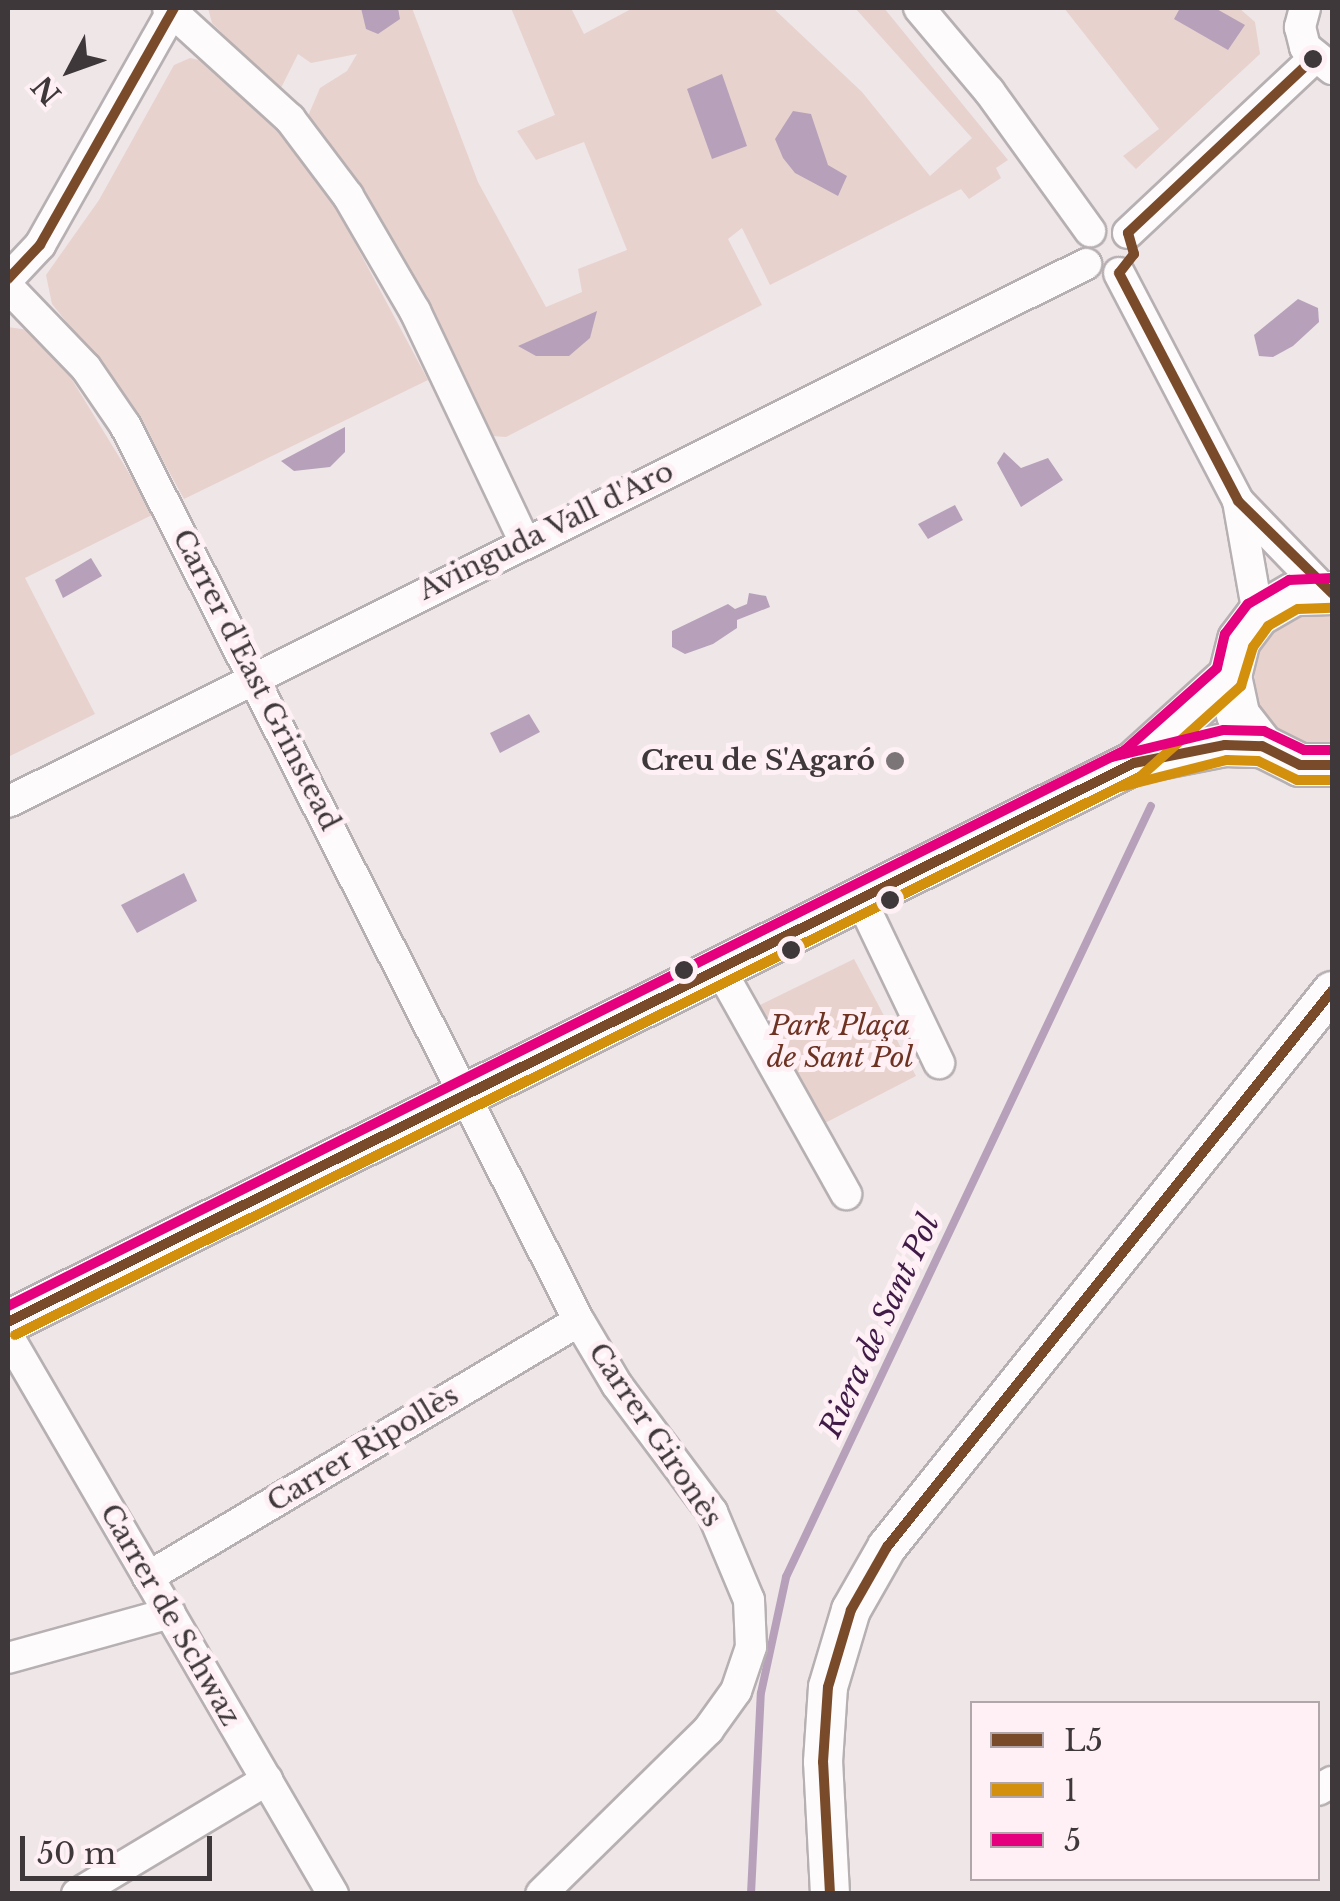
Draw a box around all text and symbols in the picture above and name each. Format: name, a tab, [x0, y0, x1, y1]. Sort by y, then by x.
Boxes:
north arrow	[20, 20, 120, 120]
unlabelled marker	[1303, 49, 1323, 69]
text: N	[25, 69, 69, 111]
street label: Avinguda Vall d'Aro	[412, 454, 680, 608]
street label: Carrer d'East Grinstead	[165, 523, 347, 837]
place label: Creu de S'Agaró	[641, 744, 875, 778]
marker: Creu de S'Agaró	[884, 750, 906, 772]
unlabelled marker	[880, 890, 900, 910]
unlabelled marker	[781, 940, 801, 960]
unlabelled marker	[674, 960, 694, 980]
park label: Park Plaça de Sant Pol	[767, 1009, 913, 1075]
water label: Riera de Sant Pol	[812, 1208, 948, 1444]
street label: Carrer Gironès	[581, 1336, 729, 1534]
street label: Carrer Ripollès	[261, 1379, 465, 1519]
street label: Carrer de Schwaz	[93, 1498, 247, 1732]
legend	[970, 1701, 1320, 1881]
text: L5	[1064, 1722, 1103, 1759]
text: 1	[1064, 1772, 1077, 1809]
scale bar	[25, 1816, 218, 1878]
text: 5	[1064, 1822, 1081, 1859]
text: 50 m	[37, 1835, 116, 1872]

